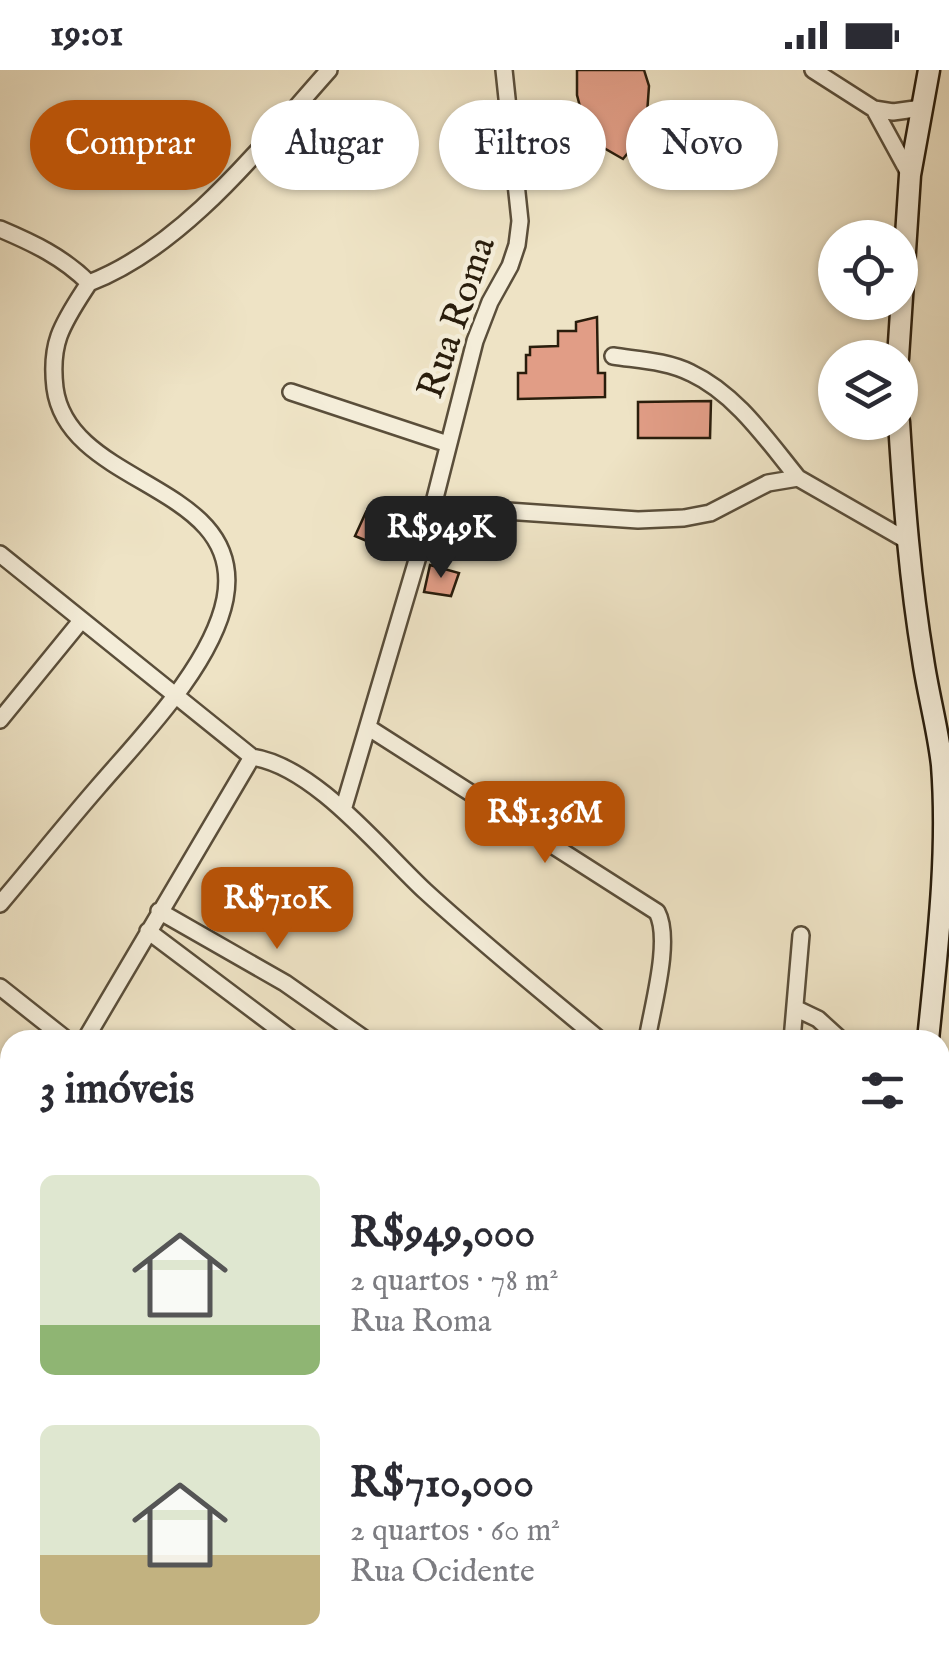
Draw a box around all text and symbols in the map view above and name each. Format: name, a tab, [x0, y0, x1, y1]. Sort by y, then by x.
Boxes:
text: 19:01	[50, 11, 123, 59]
chip: Comprar	[30, 100, 231, 190]
chip: Alugar	[251, 100, 419, 190]
chip: Filtros	[439, 100, 606, 190]
chip: Novo	[626, 100, 778, 190]
map controls	[818, 220, 918, 440]
button: locate	[818, 220, 918, 320]
street label: Rua Roma	[408, 230, 508, 405]
button: layers	[818, 340, 918, 440]
pin: R$949K	[360, 496, 522, 581]
text: R$949K	[387, 508, 495, 549]
pin: R$1.36M	[453, 781, 637, 866]
text: R$1.36M	[487, 793, 603, 834]
pin: R$710K	[196, 867, 358, 952]
text: R$710K	[223, 879, 331, 920]
icon: filters	[855, 1063, 910, 1118]
text: 3 imóveis	[40, 1064, 194, 1117]
text: R$949,000	[350, 1208, 535, 1261]
icon: home	[120, 1215, 240, 1335]
text: 2 quartos · 78 m²	[350, 1261, 559, 1302]
text: Rua Roma	[350, 1302, 492, 1343]
text: R$710,000	[350, 1458, 534, 1511]
icon: home	[120, 1465, 240, 1585]
text: 2 quartos · 60 m²	[350, 1511, 560, 1552]
text: Rua Ocidente	[350, 1552, 535, 1593]

